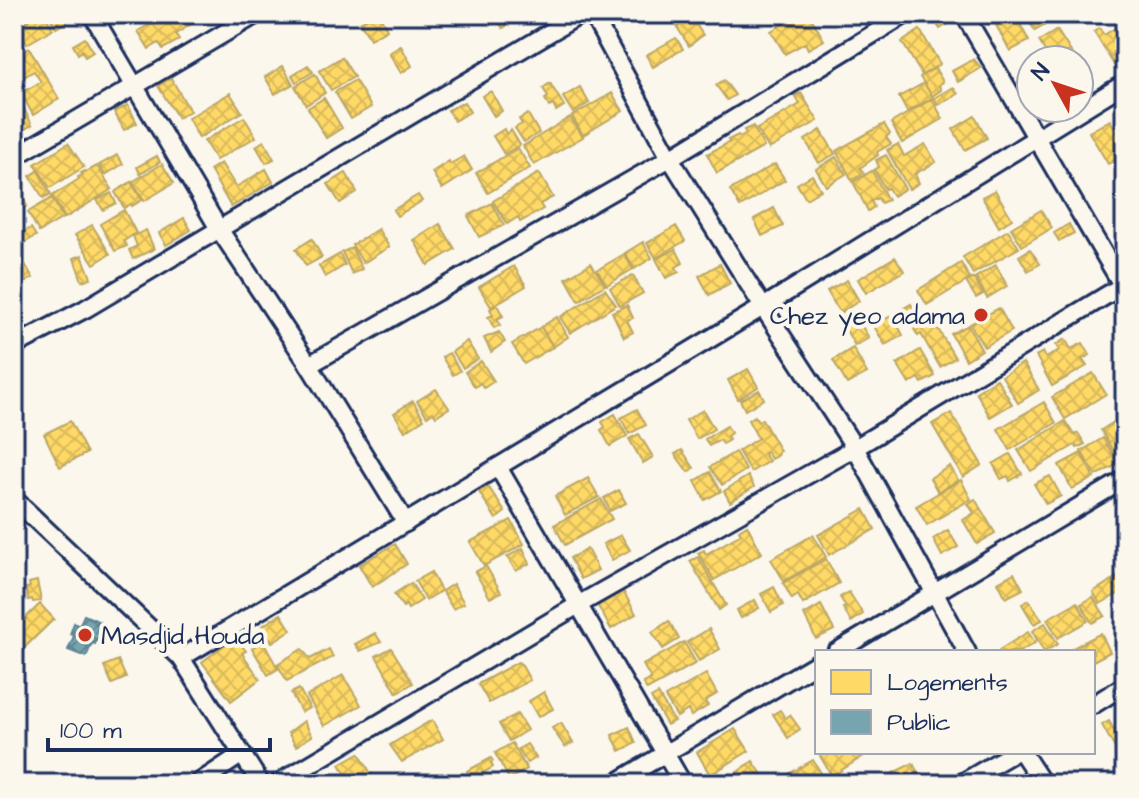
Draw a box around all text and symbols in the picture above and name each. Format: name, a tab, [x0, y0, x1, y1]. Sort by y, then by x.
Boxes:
north arrow	[1015, 44, 1095, 124]
text: N	[1025, 57, 1057, 87]
place label: Chez yeo adama	[770, 298, 965, 336]
marker: Chez yeo adama	[972, 306, 990, 324]
place label: Masdjid Houda	[101, 618, 265, 654]
marker: Masdjid Houda	[76, 626, 94, 644]
legend	[815, 650, 1095, 754]
text: Logements	[887, 666, 1008, 701]
scale bar	[48, 702, 270, 752]
text: Public	[887, 706, 951, 740]
text: 100 m	[60, 714, 122, 748]

